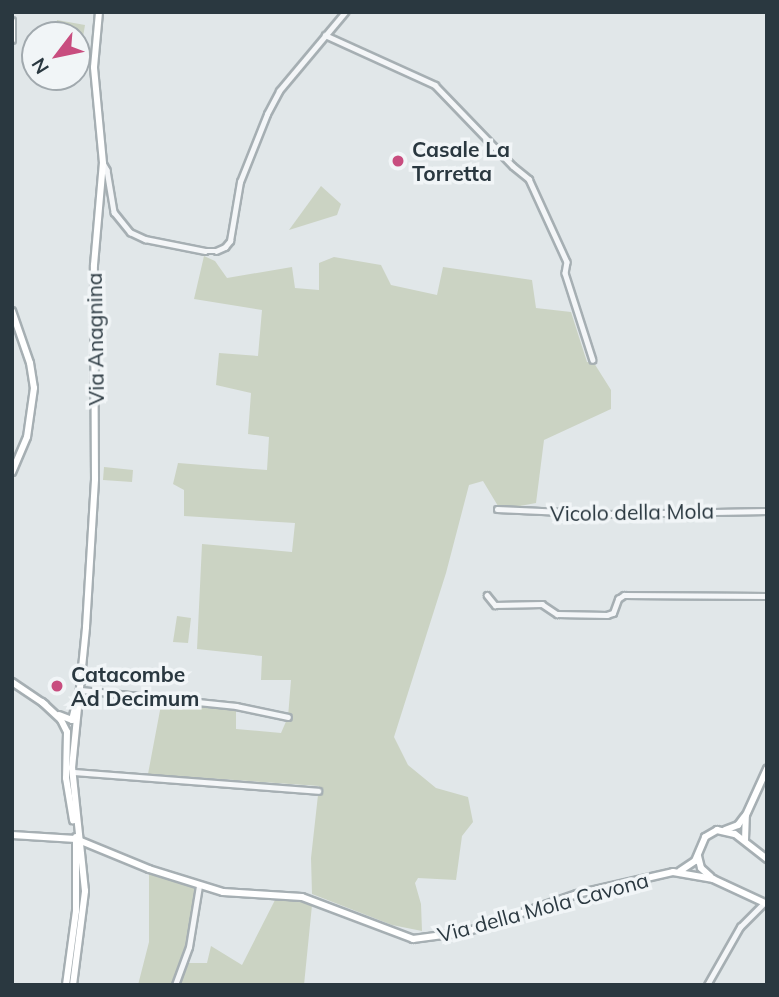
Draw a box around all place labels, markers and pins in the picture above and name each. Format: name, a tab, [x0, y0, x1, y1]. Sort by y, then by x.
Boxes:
place label: Casale La Torretta	[412, 136, 510, 186]
marker: Casale La Torretta	[390, 153, 406, 169]
place label: Catacombe Ad Decimum	[71, 661, 199, 711]
marker: Catacombe Ad Decimum	[49, 678, 65, 694]

